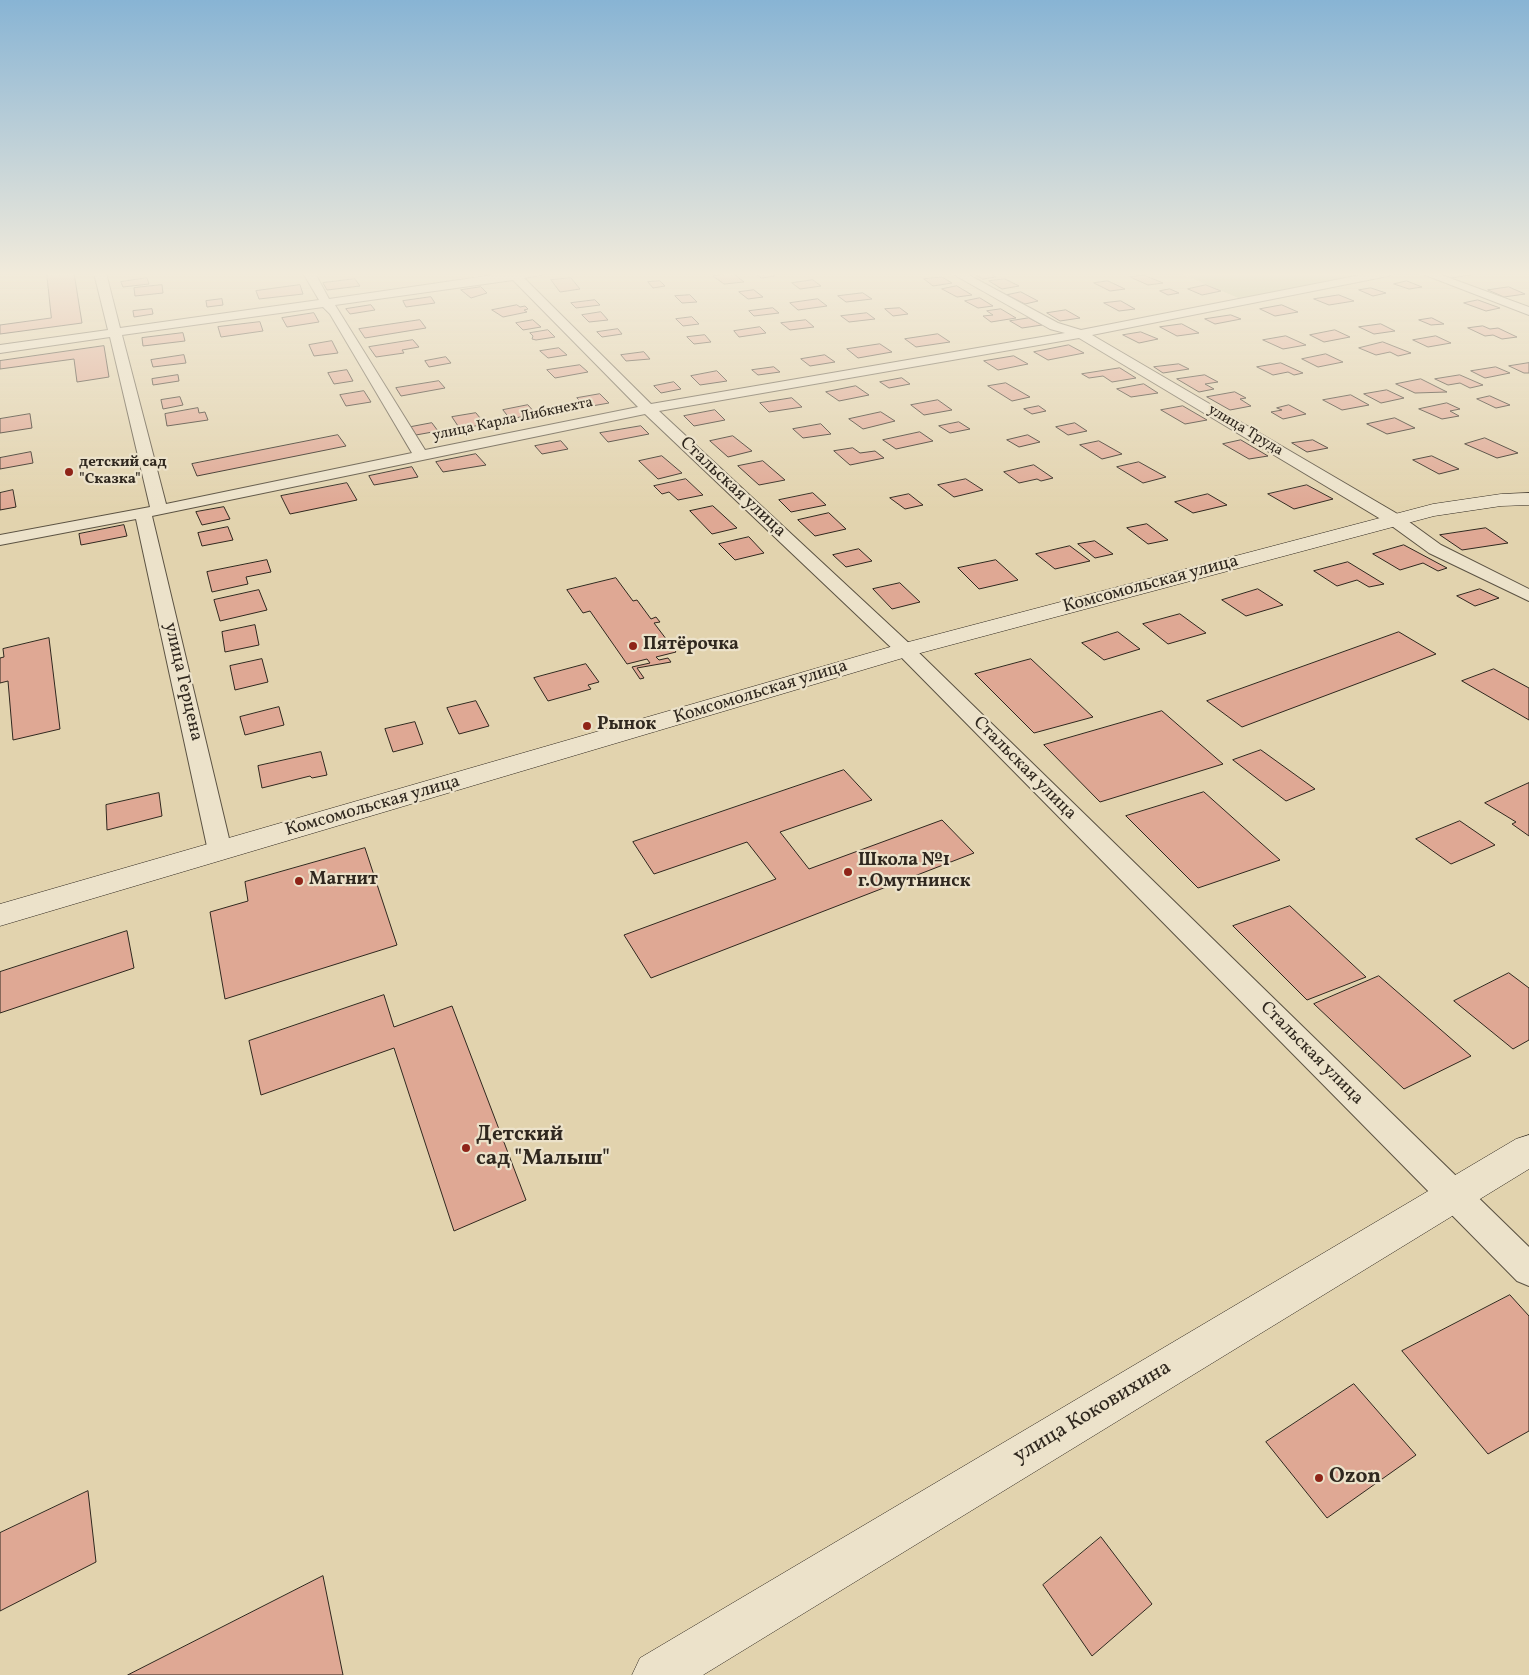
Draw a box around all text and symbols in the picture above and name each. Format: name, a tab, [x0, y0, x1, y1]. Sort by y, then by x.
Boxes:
street label: улица Карла Либкнехта	[431, 394, 595, 446]
street label: улица Труда	[1204, 401, 1286, 461]
street label: Стальская улица	[674, 433, 790, 543]
place label: детский сад "Сказка"	[79, 454, 167, 489]
marker: детский сад "Сказка"	[63, 466, 75, 478]
street label: Комсомольская улица	[1061, 551, 1241, 619]
street label: улица Герцена	[158, 621, 206, 743]
place label: Пятёрочка	[643, 635, 739, 657]
marker: Пятёрочка	[627, 640, 639, 652]
street label: Комсомольская улица	[671, 656, 851, 730]
street label: Стальская улица	[968, 713, 1080, 825]
place label: Рынок	[597, 715, 656, 737]
marker: Рынок	[581, 720, 593, 732]
street label: Комсомольская улица	[283, 772, 463, 842]
place label: Школа №1 г.Омутнинск	[858, 851, 970, 894]
marker: Школа №1 г.Омутнинск	[842, 866, 854, 878]
place label: Магнит	[309, 870, 378, 892]
marker: Магнит	[293, 875, 305, 887]
street label: Стальская улица	[1255, 998, 1367, 1110]
place label: Детский сад "Малыш"	[476, 1123, 610, 1173]
marker: Детский сад "Малыш"	[460, 1142, 472, 1154]
street label: улица Коковихина	[1009, 1356, 1177, 1470]
place label: Ozon	[1329, 1465, 1381, 1491]
marker: Ozon	[1313, 1472, 1325, 1484]

